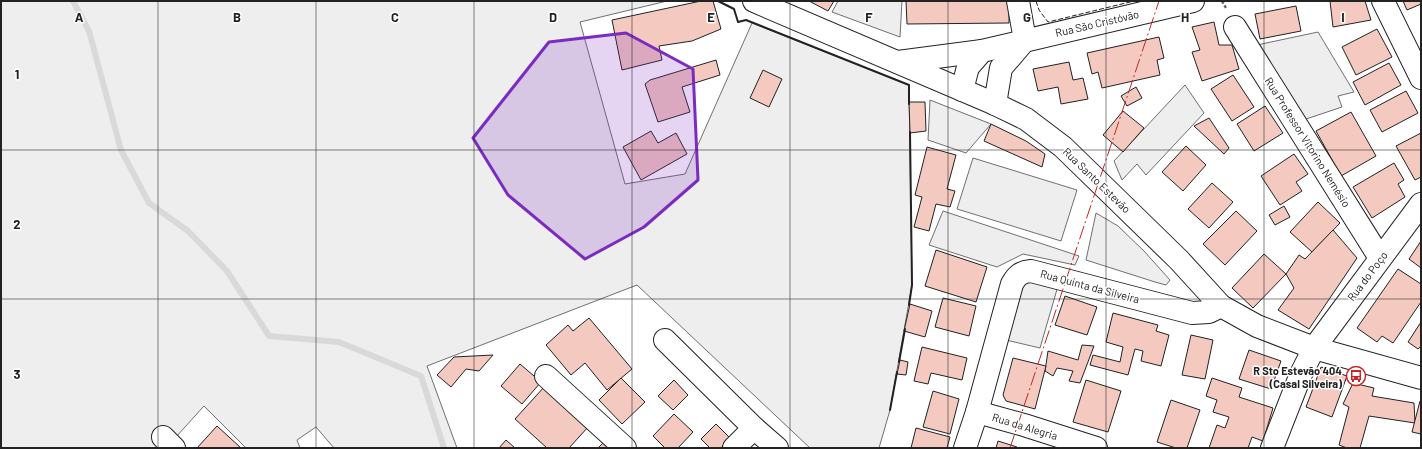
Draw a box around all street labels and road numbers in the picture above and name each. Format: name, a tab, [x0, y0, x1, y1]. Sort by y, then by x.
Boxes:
street label: Rua São Cristóvão	[1054, 7, 1140, 39]
street label: Rua Professor Vitorino Nemésio	[1263, 75, 1353, 209]
street label: Rua Santo Estevão	[1061, 145, 1133, 215]
street label: Rua do Poço	[1344, 249, 1390, 303]
street label: Rua Quinta da Silveira	[1039, 267, 1141, 305]
street label: Rua da Alegria	[991, 410, 1059, 442]

